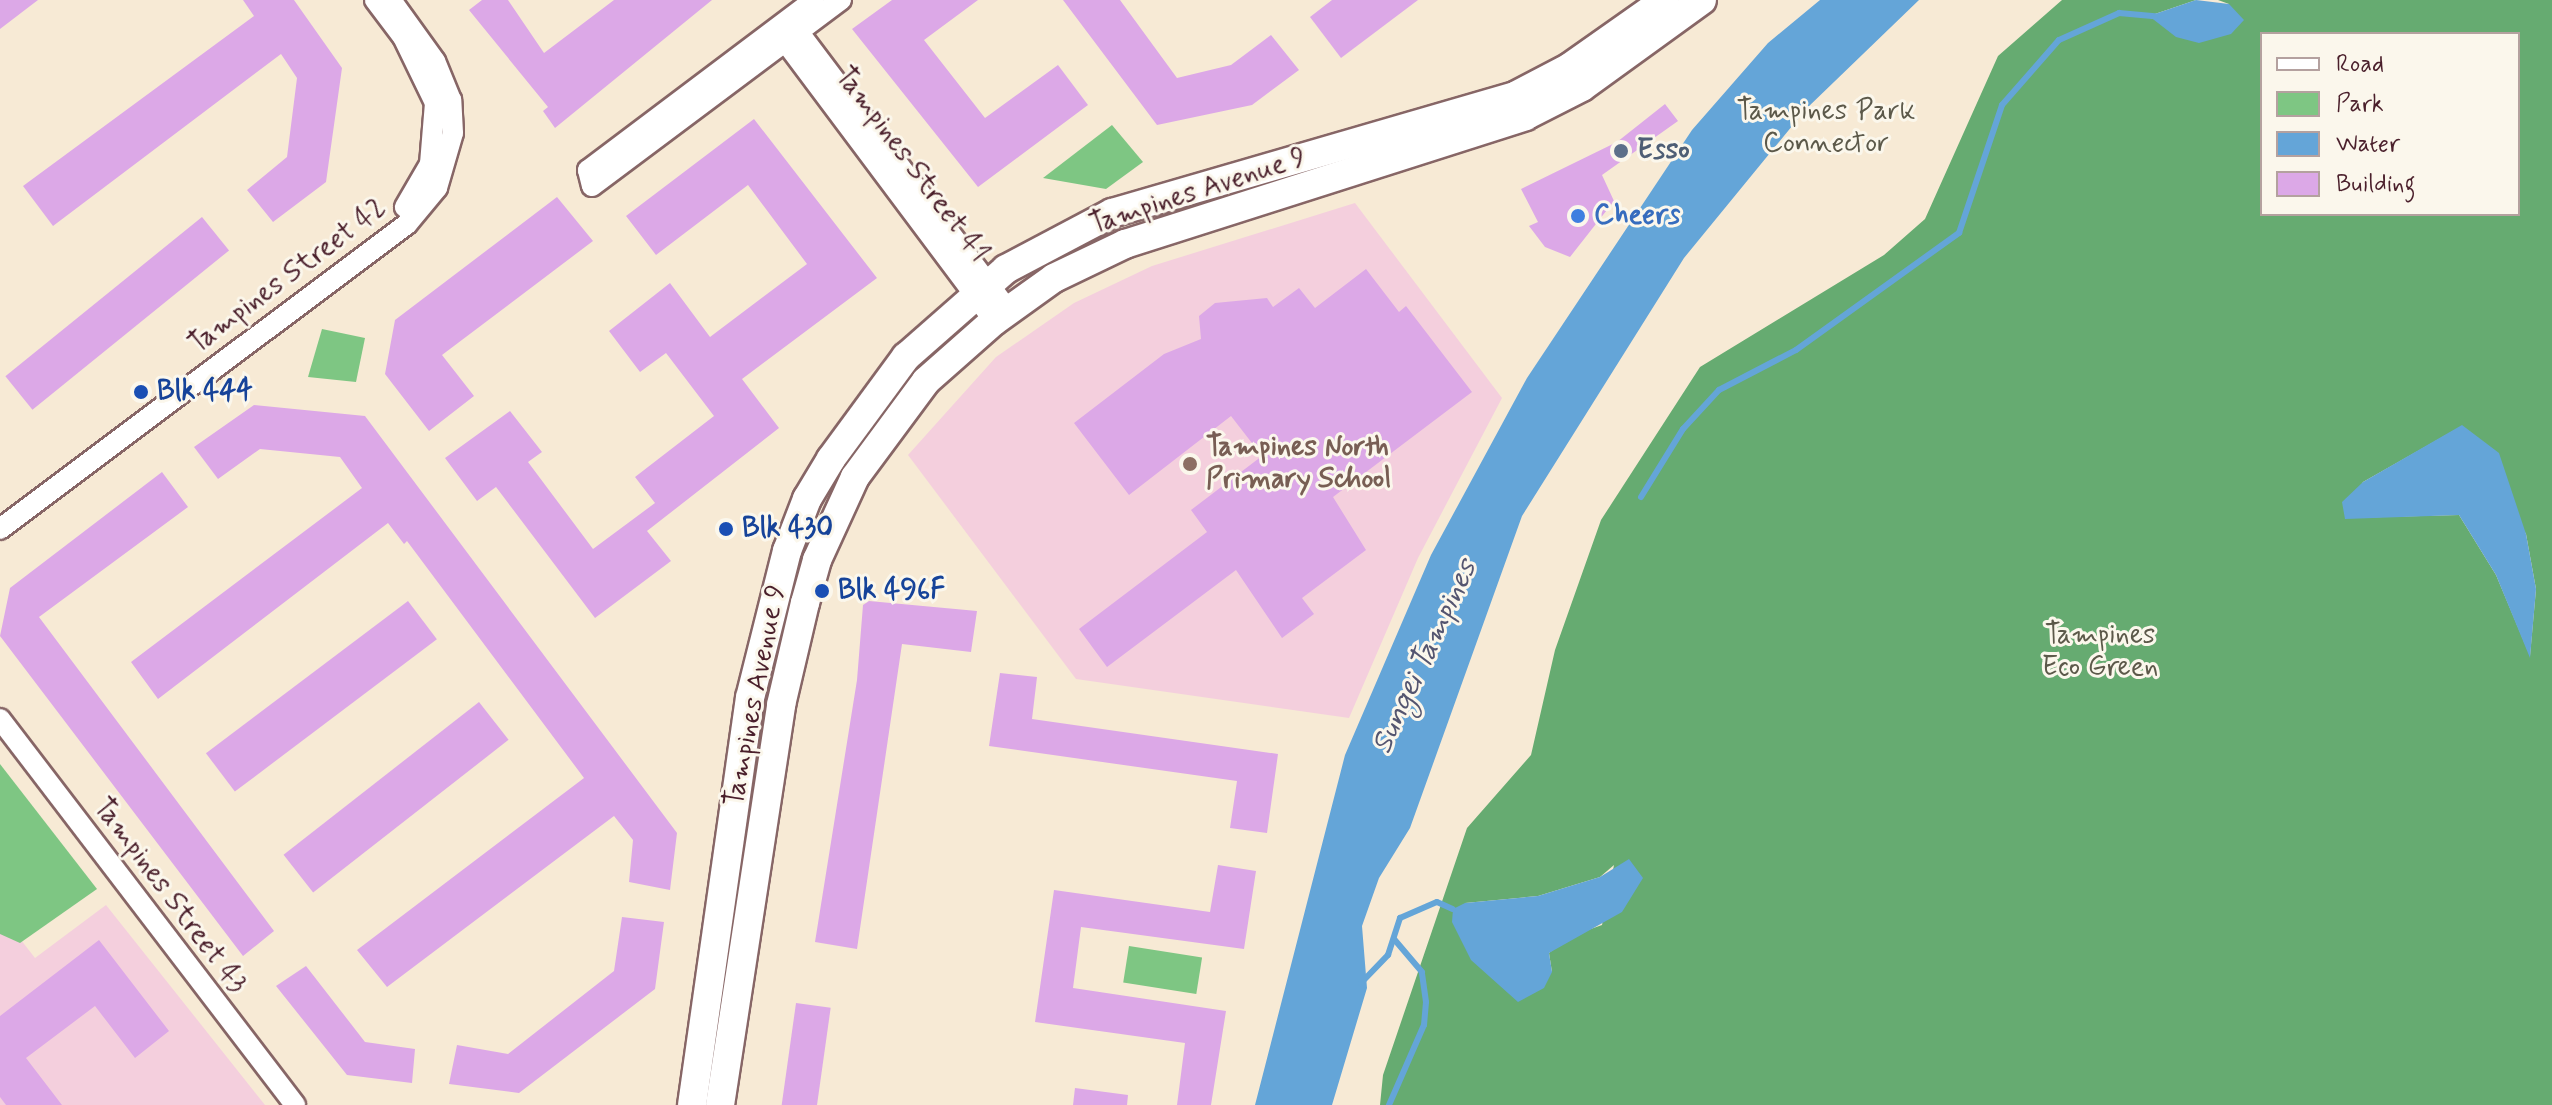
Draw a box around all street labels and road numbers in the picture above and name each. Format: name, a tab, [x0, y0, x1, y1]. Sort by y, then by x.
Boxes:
street label: Tampines Street 41	[827, 61, 995, 269]
street label: Tampines Avenue 9	[1085, 141, 1311, 243]
street label: Tampines Street 42	[183, 192, 393, 362]
street label: Tampines Avenue 9	[718, 581, 794, 811]
street label: Tampines Street 43	[85, 792, 253, 1000]

